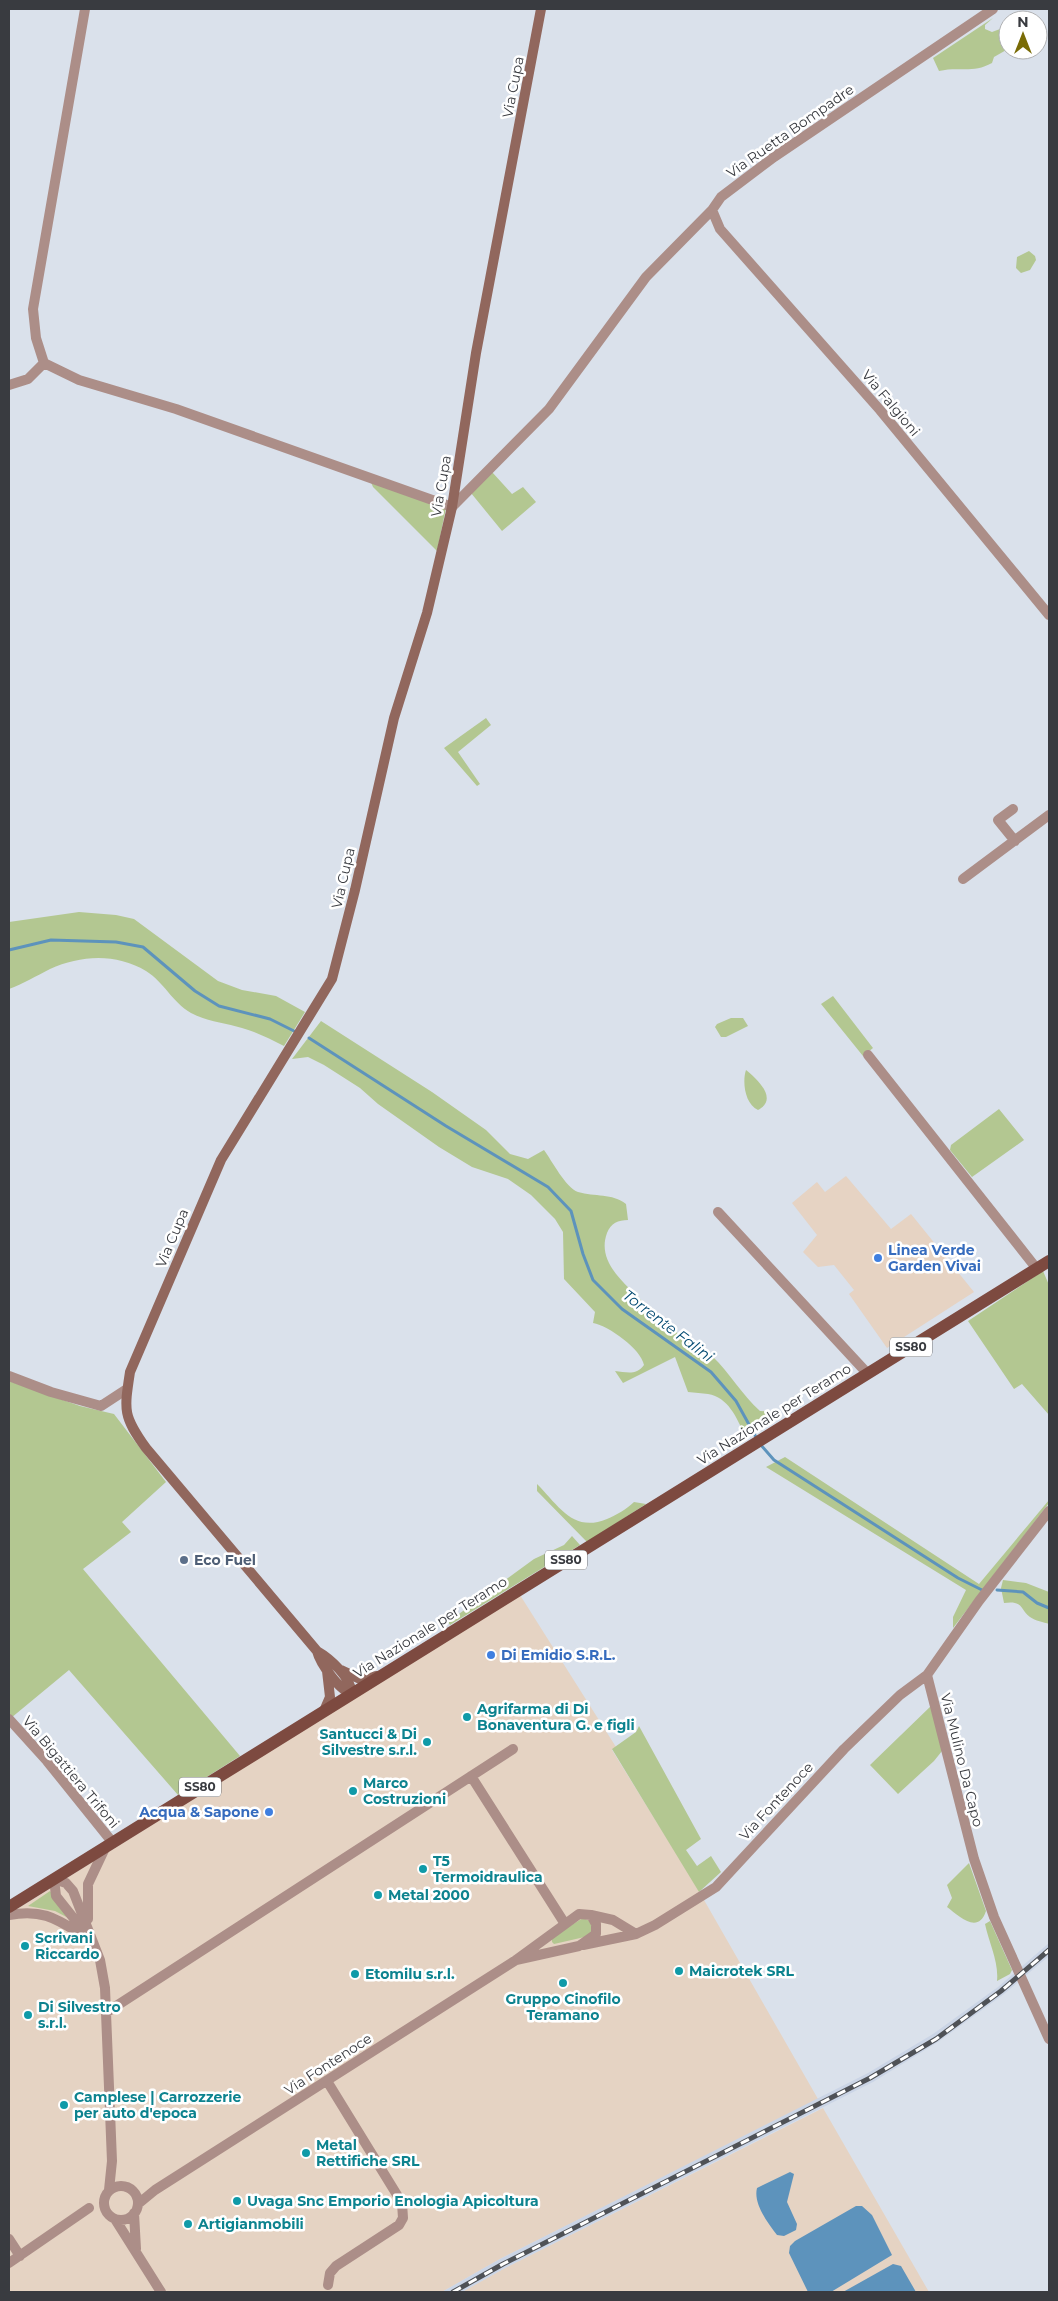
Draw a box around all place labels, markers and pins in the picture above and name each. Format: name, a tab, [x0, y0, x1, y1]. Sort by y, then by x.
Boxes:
place label: Linea Verde Garden Vivai	[888, 1241, 981, 1275]
marker: Linea Verde Garden Vivai	[872, 1252, 884, 1264]
place label: Eco Fuel	[194, 1551, 256, 1569]
marker: Eco Fuel	[178, 1554, 190, 1566]
place label: Di Emidio S.R.L.	[501, 1646, 616, 1664]
marker: Di Emidio S.R.L.	[485, 1649, 497, 1661]
place label: Agrifarma di Di Bonaventura G. e figli	[476, 1700, 635, 1734]
marker: Agrifarma di Di Bonaventura G. e figli	[461, 1711, 473, 1723]
place label: Santucci & Di Silvestre s.r.l.	[320, 1725, 417, 1759]
marker: Santucci & Di Silvestre s.r.l.	[421, 1736, 433, 1748]
place label: Marco Costruzioni	[363, 1774, 446, 1808]
marker: Marco Costruzioni	[347, 1785, 359, 1797]
place label: Acqua & Sapone	[138, 1803, 259, 1821]
marker: Acqua & Sapone	[263, 1806, 275, 1818]
place label: T5 Termoidraulica	[433, 1852, 543, 1886]
marker: T5 Termoidraulica	[417, 1863, 429, 1875]
place label: Metal 2000	[388, 1886, 470, 1904]
marker: Metal 2000	[372, 1889, 384, 1901]
place label: Scrivani Riccardo	[35, 1929, 99, 1963]
marker: Scrivani Riccardo	[19, 1940, 31, 1952]
place label: Maicrotek SRL	[689, 1962, 795, 1980]
place label: Etomilu s.r.l.	[365, 1965, 455, 1983]
marker: Maicrotek SRL	[673, 1965, 685, 1977]
marker: Etomilu s.r.l.	[349, 1968, 361, 1980]
marker: Gruppo Cinofilo Teramano	[557, 1977, 569, 1989]
place label: Gruppo Cinofilo Teramano	[505, 1990, 621, 2024]
place label: Di Silvestro s.r.l.	[38, 1998, 121, 2032]
marker: Di Silvestro s.r.l.	[22, 2009, 34, 2021]
place label: Camplese | Carrozzerie per auto d'epoca	[74, 2088, 241, 2122]
marker: Camplese | Carrozzerie per auto d'epoca	[58, 2099, 70, 2111]
place label: Metal Rettifiche SRL	[316, 2136, 420, 2170]
marker: Metal Rettifiche SRL	[300, 2147, 312, 2159]
place label: Uvaga Snc Emporio Enologia Apicoltura	[247, 2192, 539, 2210]
marker: Uvaga Snc Emporio Enologia Apicoltura	[231, 2195, 243, 2207]
place label: Artigianmobili	[197, 2215, 304, 2233]
marker: Artigianmobili	[182, 2218, 194, 2230]

